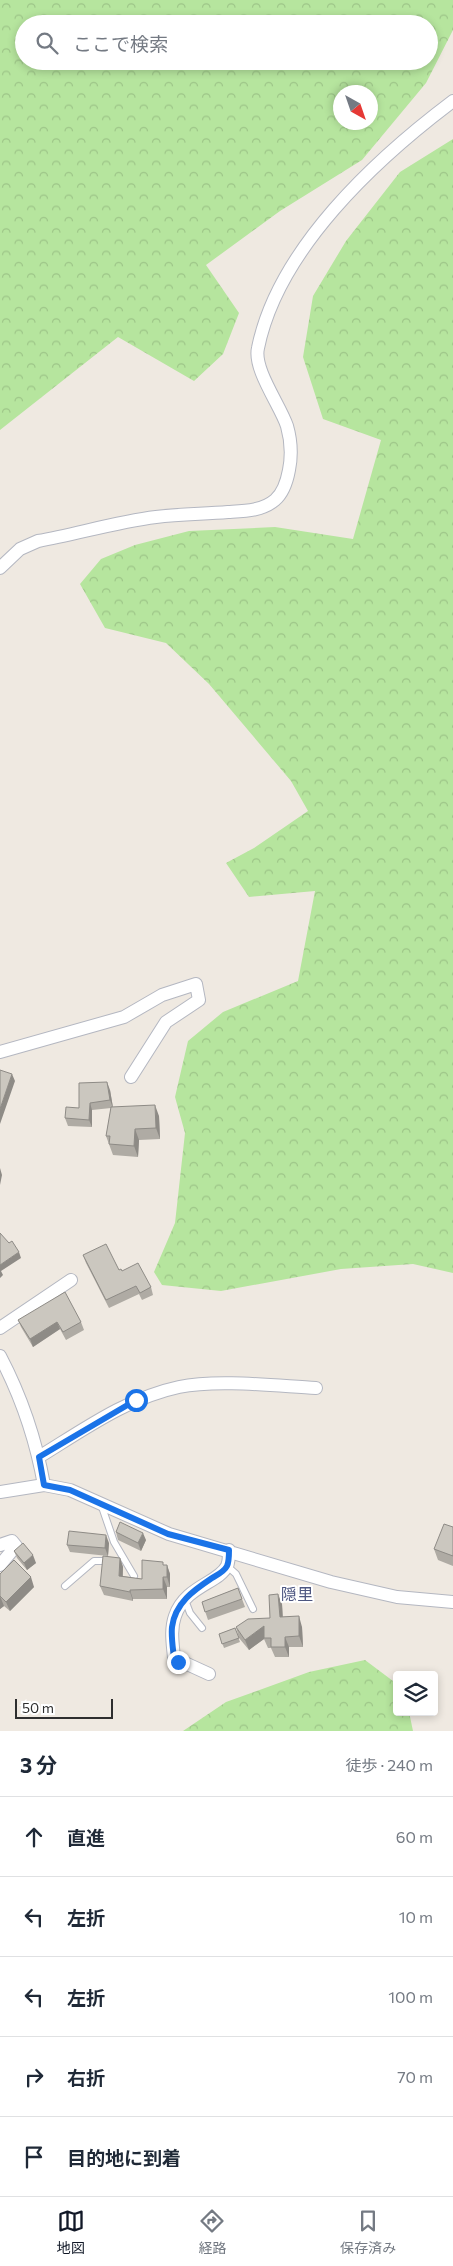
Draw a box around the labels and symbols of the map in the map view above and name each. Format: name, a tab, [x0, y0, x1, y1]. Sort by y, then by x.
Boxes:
north arrow	[333, 85, 378, 130]
route start	[125, 1389, 148, 1412]
district label: 隠里	[281, 1584, 313, 1603]
route end	[167, 1651, 190, 1674]
scale bar	[15, 1696, 112, 1719]

